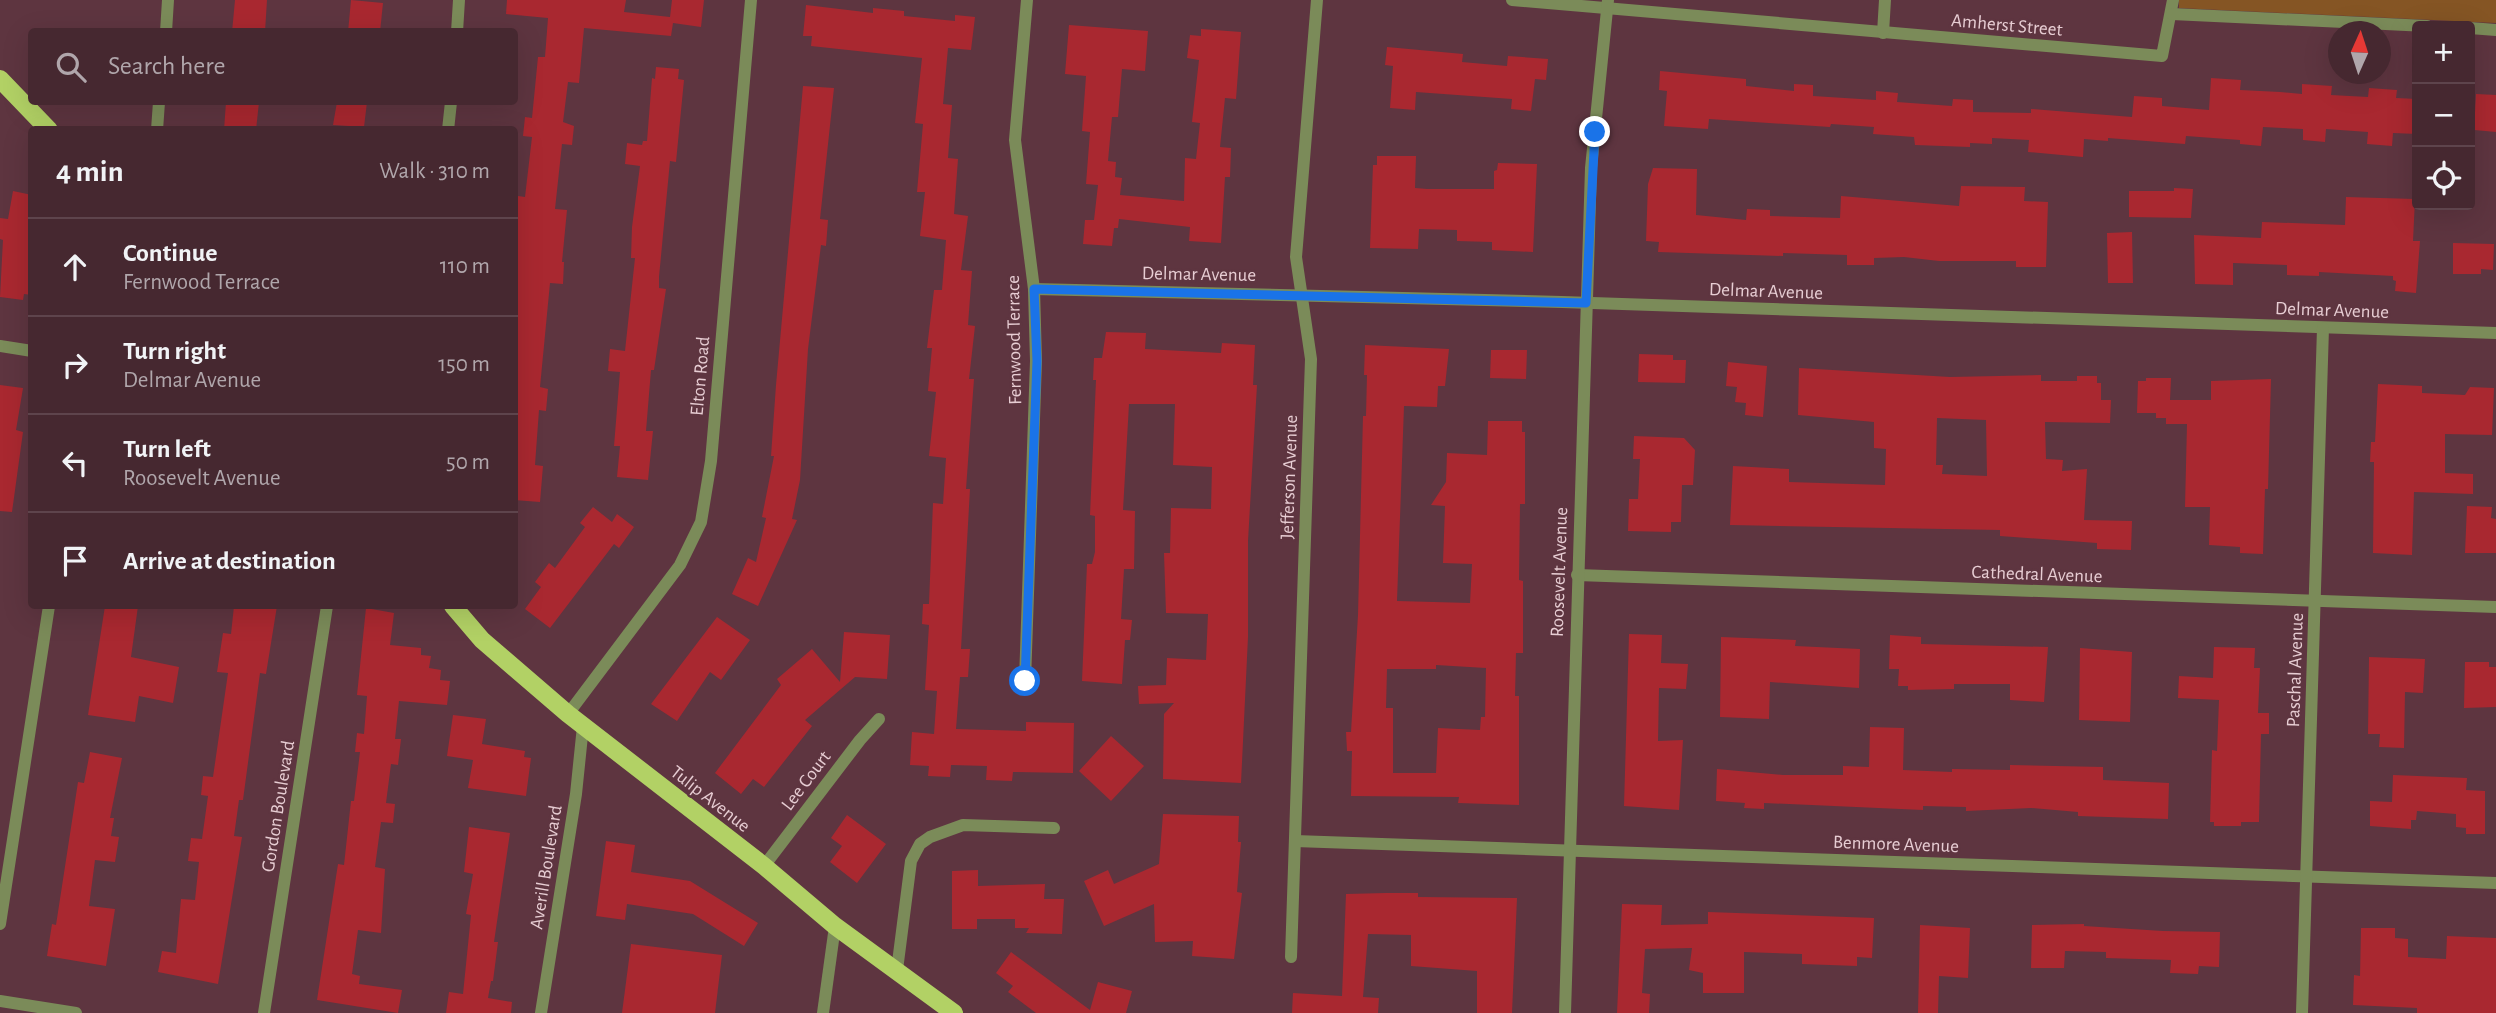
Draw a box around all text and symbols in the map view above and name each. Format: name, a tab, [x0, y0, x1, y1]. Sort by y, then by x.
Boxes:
street label: Amherst Street	[1950, 11, 2063, 40]
north arrow	[2328, 21, 2391, 84]
map controls	[2412, 21, 2475, 210]
button: +	[2412, 21, 2475, 84]
search box	[28, 28, 518, 105]
icon: search	[52, 48, 90, 86]
text: Search here	[108, 53, 226, 79]
button: −	[2412, 84, 2475, 147]
route end	[1579, 116, 1610, 147]
button: locate	[2412, 147, 2475, 210]
text: 4 min	[56, 157, 124, 187]
text: Walk · 310 m	[379, 160, 490, 183]
text: Continue	[123, 240, 218, 266]
icon: ahead	[56, 248, 94, 286]
text: 110 m	[440, 255, 490, 278]
street label: Delmar Avenue	[1142, 264, 1256, 285]
text: Fernwood Terrace	[123, 271, 280, 294]
street label: Fernwood Terrace	[1004, 275, 1025, 405]
street label: Delmar Avenue	[1709, 280, 1823, 303]
street label: Delmar Avenue	[2275, 299, 2389, 322]
street label: Elton Road	[688, 336, 713, 417]
text: Turn right	[123, 338, 226, 364]
icon: right	[56, 346, 94, 384]
text: 150 m	[438, 353, 490, 376]
text: Delmar Avenue	[123, 369, 261, 392]
street label: Jefferson Avenue	[1278, 414, 1301, 540]
text: Turn left	[123, 436, 211, 462]
icon: left	[56, 444, 94, 482]
text: 50 m	[446, 451, 490, 474]
text: Roosevelt Avenue	[123, 467, 281, 490]
street label: Roosevelt Avenue	[1548, 507, 1571, 637]
icon: arrive	[56, 542, 94, 580]
text: Arrive at destination	[123, 548, 336, 574]
street label: Cathedral Avenue	[1971, 563, 2103, 586]
street label: Paschal Avenue	[2284, 613, 2307, 728]
route start	[1009, 665, 1040, 696]
street label: Gordon Boulevard	[259, 739, 298, 873]
street label: Lee Court	[778, 748, 834, 814]
street label: Tulip Avenue	[667, 762, 753, 836]
street label: Averill Boulevard	[527, 804, 566, 931]
street label: Benmore Avenue	[1833, 833, 1959, 856]

